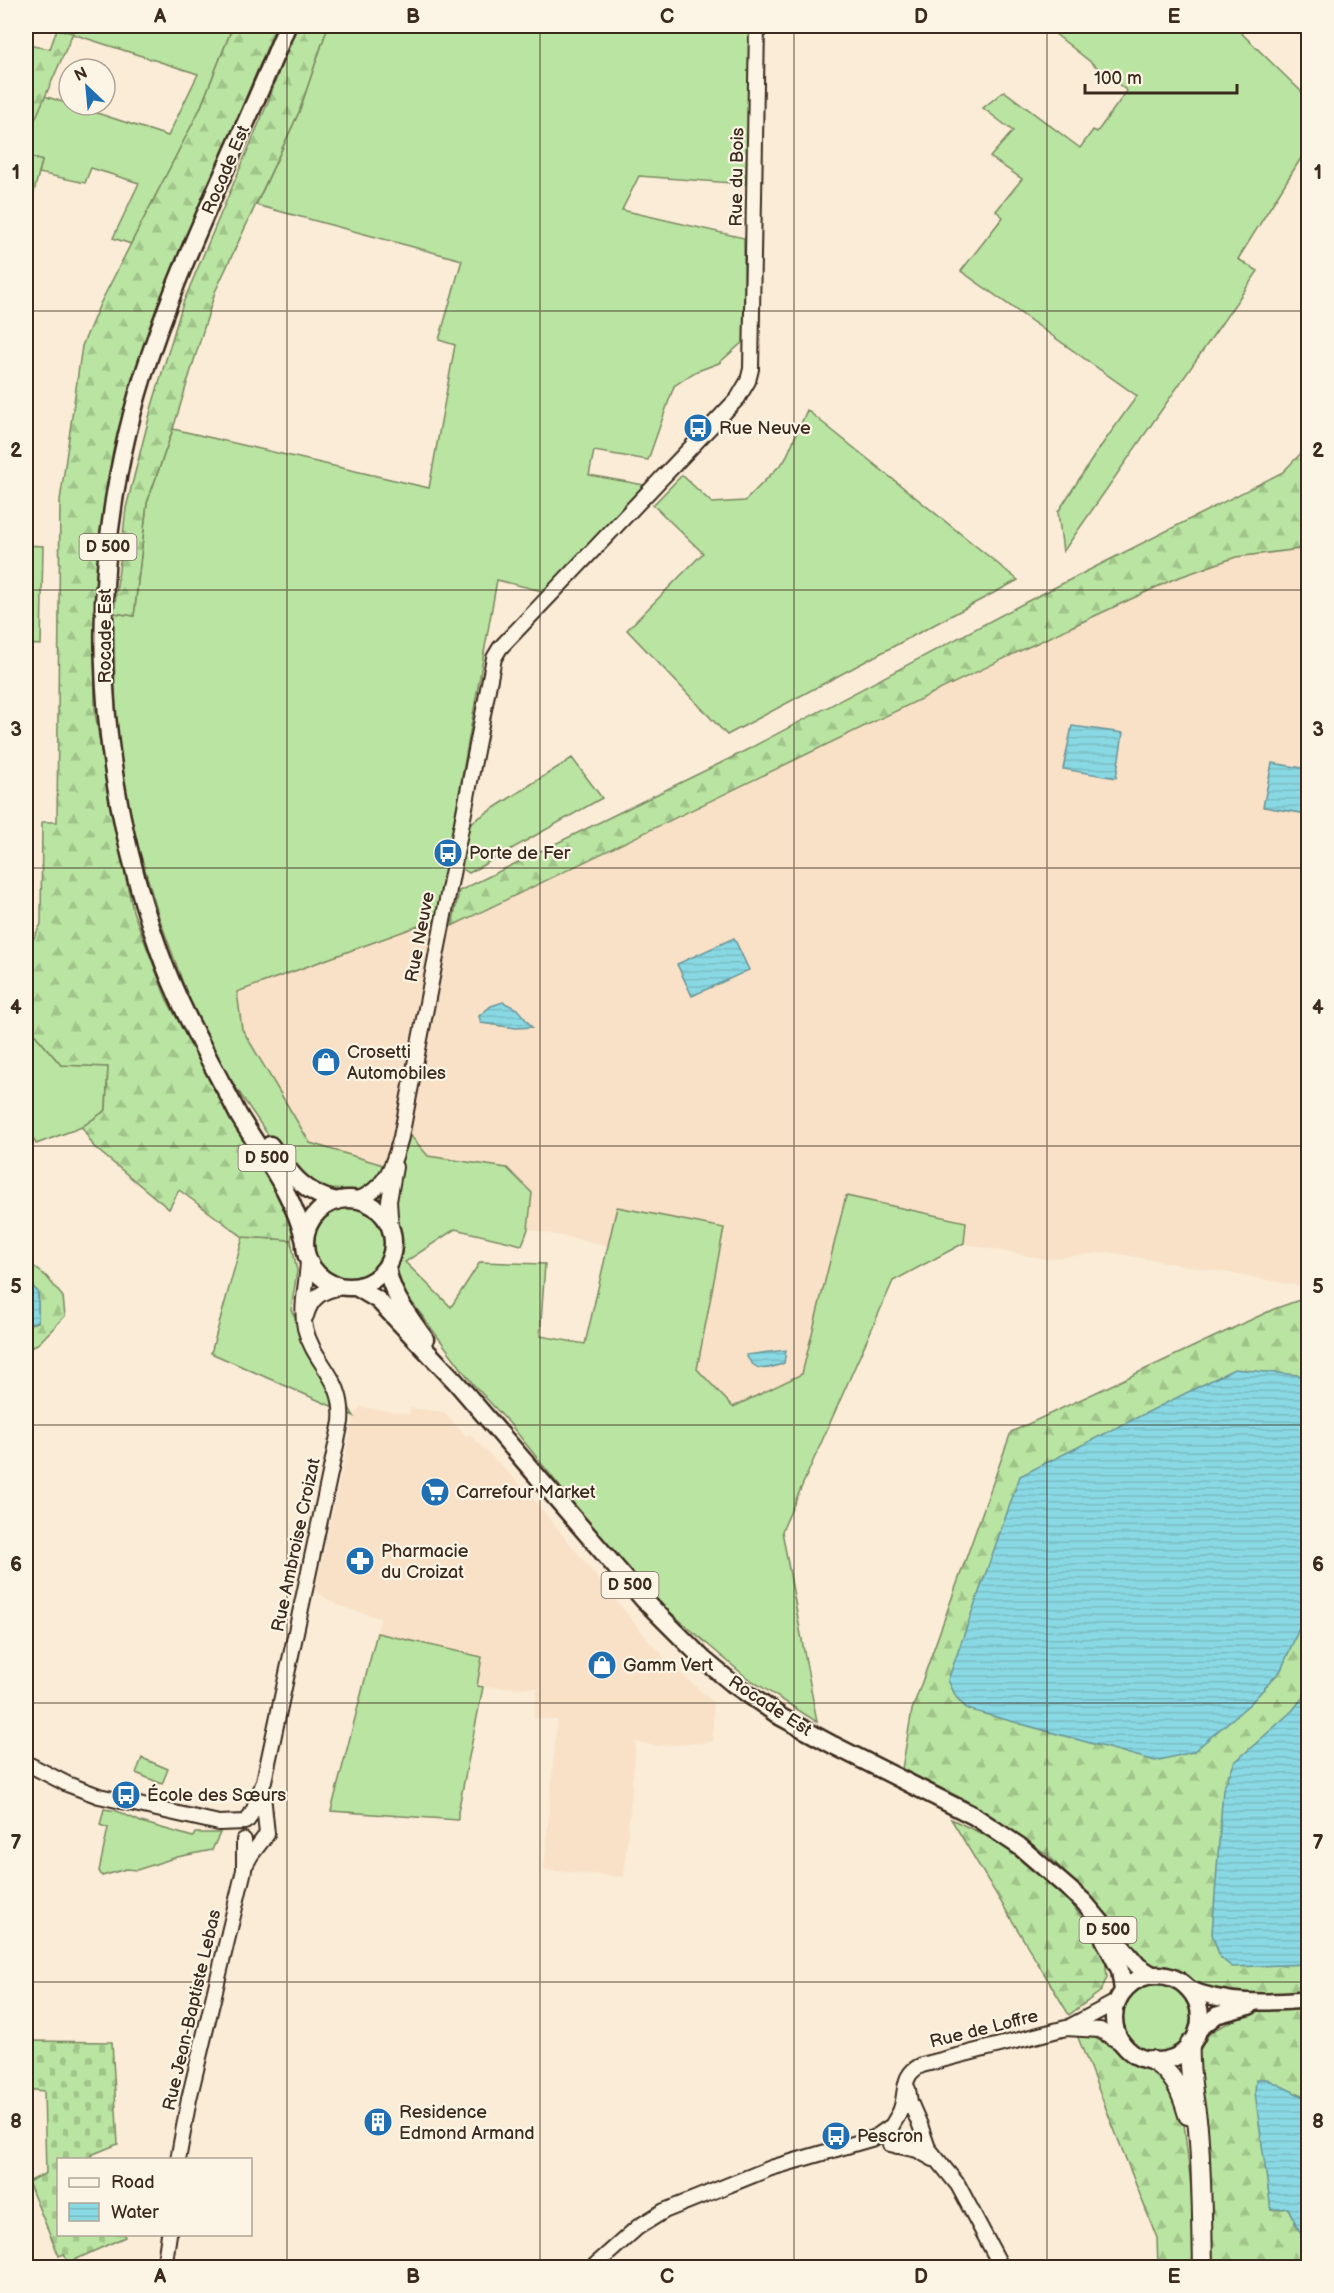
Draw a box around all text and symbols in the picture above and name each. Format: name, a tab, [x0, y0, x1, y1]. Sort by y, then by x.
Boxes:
text: A	[153, 5, 167, 29]
text: B	[406, 5, 420, 29]
text: C	[660, 5, 674, 29]
text: D	[914, 5, 928, 29]
text: E	[1168, 5, 1181, 29]
north arrow	[57, 57, 117, 117]
scale bar	[1085, 57, 1236, 95]
text: N	[72, 64, 91, 86]
text: 100 m	[1094, 68, 1142, 89]
street label: Rocade Est	[198, 122, 254, 218]
street label: Rue du Bois	[726, 127, 748, 227]
text: 1	[12, 161, 20, 185]
text: 1	[1314, 161, 1322, 185]
bus stop icon: Rue Neuve	[682, 412, 714, 444]
place label: Rue Neuve	[719, 418, 811, 439]
text: 2	[10, 439, 22, 463]
text: 2	[1312, 439, 1324, 463]
road number: D 500	[80, 534, 136, 560]
street label: Rocade Est	[95, 588, 116, 683]
text: 3	[10, 718, 22, 742]
text: 3	[1312, 718, 1324, 742]
bus stop icon: Porte de Fer	[432, 837, 464, 869]
place label: Porte de Fer	[469, 843, 571, 864]
street label: Rue Neuve	[401, 890, 439, 984]
text: 4	[10, 996, 22, 1020]
text: 4	[1312, 996, 1324, 1020]
place label: Crosetti Automobiles	[347, 1042, 446, 1084]
shop icon: Crosetti Automobiles	[310, 1046, 342, 1078]
road number: D 500	[238, 1145, 296, 1171]
text: 5	[10, 1275, 22, 1299]
text: 5	[1312, 1275, 1324, 1299]
street label: Rue Ambroise Croizat	[267, 1456, 325, 1634]
supermarket icon: Carrefour Market	[419, 1476, 451, 1508]
place label: Carrefour Market	[456, 1482, 596, 1503]
place label: Pharmacie du Croizat	[381, 1541, 469, 1583]
pharmacy icon: Pharmacie du Croizat	[344, 1545, 376, 1577]
text: 6	[10, 1553, 22, 1577]
text: 6	[1312, 1553, 1324, 1577]
road number: D 500	[602, 1572, 658, 1598]
shop icon: Gamm Vert	[586, 1649, 618, 1681]
place label: Gamm Vert	[623, 1655, 714, 1676]
street label: Rocade Est	[724, 1671, 816, 1741]
bus stop icon: École des Sœurs	[110, 1779, 142, 1811]
place label: École des Sœurs	[147, 1783, 286, 1806]
text: 7	[10, 1831, 22, 1855]
text: 7	[1312, 1831, 1324, 1855]
street label: Rue Jean-Baptiste Lebas	[159, 1907, 225, 2113]
road number: D 500	[1080, 1917, 1136, 1943]
street label: Rue de Loffre	[928, 2005, 1041, 2053]
place label: Residence Edmond Armand	[399, 2102, 535, 2144]
building icon: Residence Edmond Armand	[362, 2106, 394, 2138]
text: 8	[10, 2110, 22, 2134]
text: 8	[1312, 2110, 1324, 2134]
bus stop icon: Pescron	[820, 2120, 852, 2152]
place label: Pescron	[857, 2126, 923, 2147]
legend	[57, 2158, 252, 2236]
text: Road	[111, 2172, 155, 2193]
text: Water	[111, 2202, 159, 2223]
text: A	[153, 2265, 167, 2289]
text: B	[406, 2265, 420, 2289]
text: C	[660, 2265, 674, 2289]
text: D	[914, 2265, 928, 2289]
text: E	[1168, 2265, 1181, 2289]

